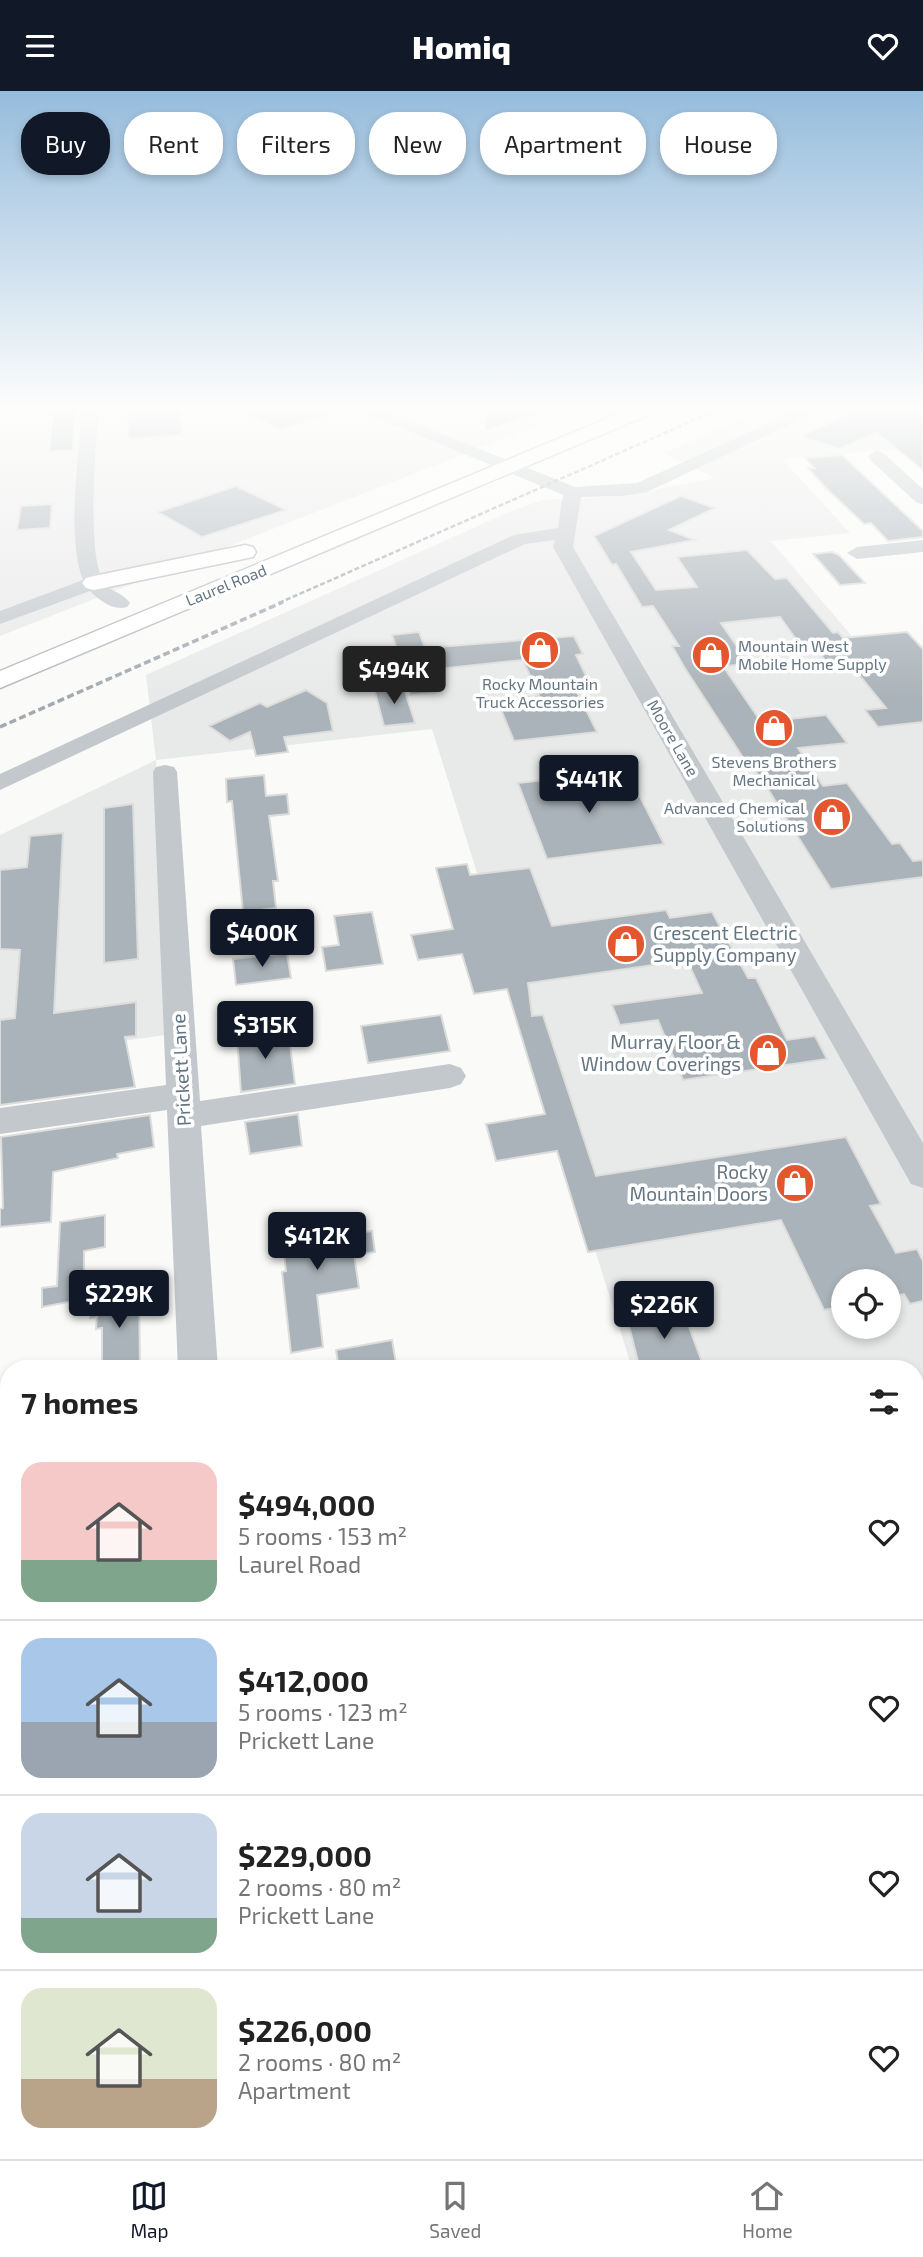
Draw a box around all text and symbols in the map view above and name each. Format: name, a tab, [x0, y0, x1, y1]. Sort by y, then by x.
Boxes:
icon: menu	[21, 27, 59, 65]
text: Homiq	[412, 27, 511, 65]
icon: heart	[864, 27, 902, 65]
chip: Buy	[21, 112, 110, 175]
chip: Rent	[124, 112, 223, 175]
chip: Filters	[237, 112, 355, 175]
chip: New	[369, 112, 466, 175]
chip: Apartment	[480, 112, 646, 175]
chip: House	[660, 112, 777, 175]
street label: Laurel Road	[183, 560, 269, 609]
shop icon: Rocky Mountain Truck Accessories	[519, 629, 561, 671]
shop icon: Mountain West Mobile Home Supply	[690, 634, 732, 676]
place label: Mountain West Mobile Home Supply	[738, 636, 887, 673]
pin: $494K	[345, 647, 443, 706]
text: $494K	[359, 655, 429, 683]
place label: Rocky Mountain Truck Accessories	[476, 674, 604, 711]
street label: Moore Lane	[644, 696, 703, 780]
shop icon: Stevens Brothers Mechanical	[753, 707, 795, 749]
place label: Stevens Brothers Mechanical	[711, 752, 837, 789]
pin: $441K	[540, 755, 638, 815]
text: $441K	[555, 764, 623, 792]
shop icon: Advanced Chemical Solutions	[811, 796, 853, 838]
place label: Advanced Chemical Solutions	[664, 798, 805, 835]
pin: $400K	[213, 909, 311, 969]
text: $400K	[226, 918, 298, 946]
place label: Crescent Electric Supply Company	[653, 921, 798, 966]
shop icon: Crescent Electric Supply Company	[605, 923, 647, 965]
pin: $315K	[216, 1002, 314, 1061]
text: $315K	[233, 1010, 297, 1038]
street label: Prickett Lane	[166, 1013, 195, 1127]
place label: Murray Floor & Window Coverings	[581, 1030, 741, 1075]
shop icon: Murray Floor & Window Coverings	[747, 1032, 789, 1074]
place label: Rocky Mountain Doors	[630, 1160, 768, 1205]
shop icon: Rocky Mountain Doors	[774, 1162, 816, 1204]
pin: $412K	[268, 1213, 366, 1272]
text: $412K	[284, 1221, 350, 1249]
map controls	[831, 1269, 901, 1339]
button: locate	[831, 1269, 901, 1339]
pin: $229K	[70, 1271, 168, 1330]
text: $229K	[85, 1279, 153, 1307]
pin: $226K	[615, 1281, 713, 1341]
text: $226K	[630, 1290, 698, 1318]
icon: filters	[865, 1383, 903, 1421]
text: 7 homes	[21, 1384, 138, 1420]
text: $494,000	[238, 1486, 375, 1522]
icon: home	[77, 1490, 161, 1574]
icon: heart	[865, 1513, 903, 1551]
text: 5 rooms · 153 m²	[238, 1522, 407, 1550]
text: Laurel Road	[238, 1550, 361, 1578]
text: $412,000	[238, 1662, 369, 1698]
icon: home	[77, 1666, 161, 1750]
icon: heart	[865, 1689, 903, 1727]
text: 5 rooms · 123 m²	[238, 1698, 408, 1726]
text: Prickett Lane	[238, 1726, 374, 1754]
text: $229,000	[238, 1837, 372, 1873]
icon: home	[77, 1841, 161, 1925]
icon: heart	[865, 1864, 903, 1902]
text: 2 rooms · 80 m²	[238, 1873, 401, 1901]
text: Prickett Lane	[238, 1901, 374, 1929]
text: $226,000	[238, 2012, 372, 2048]
icon: home	[77, 2016, 161, 2100]
icon: heart	[865, 2039, 903, 2077]
text: 2 rooms · 80 m²	[238, 2048, 401, 2076]
text: Apartment	[238, 2076, 351, 2104]
tab: Map	[130, 2177, 169, 2242]
tab: Saved	[429, 2177, 481, 2242]
tab: Home	[742, 2177, 793, 2242]

